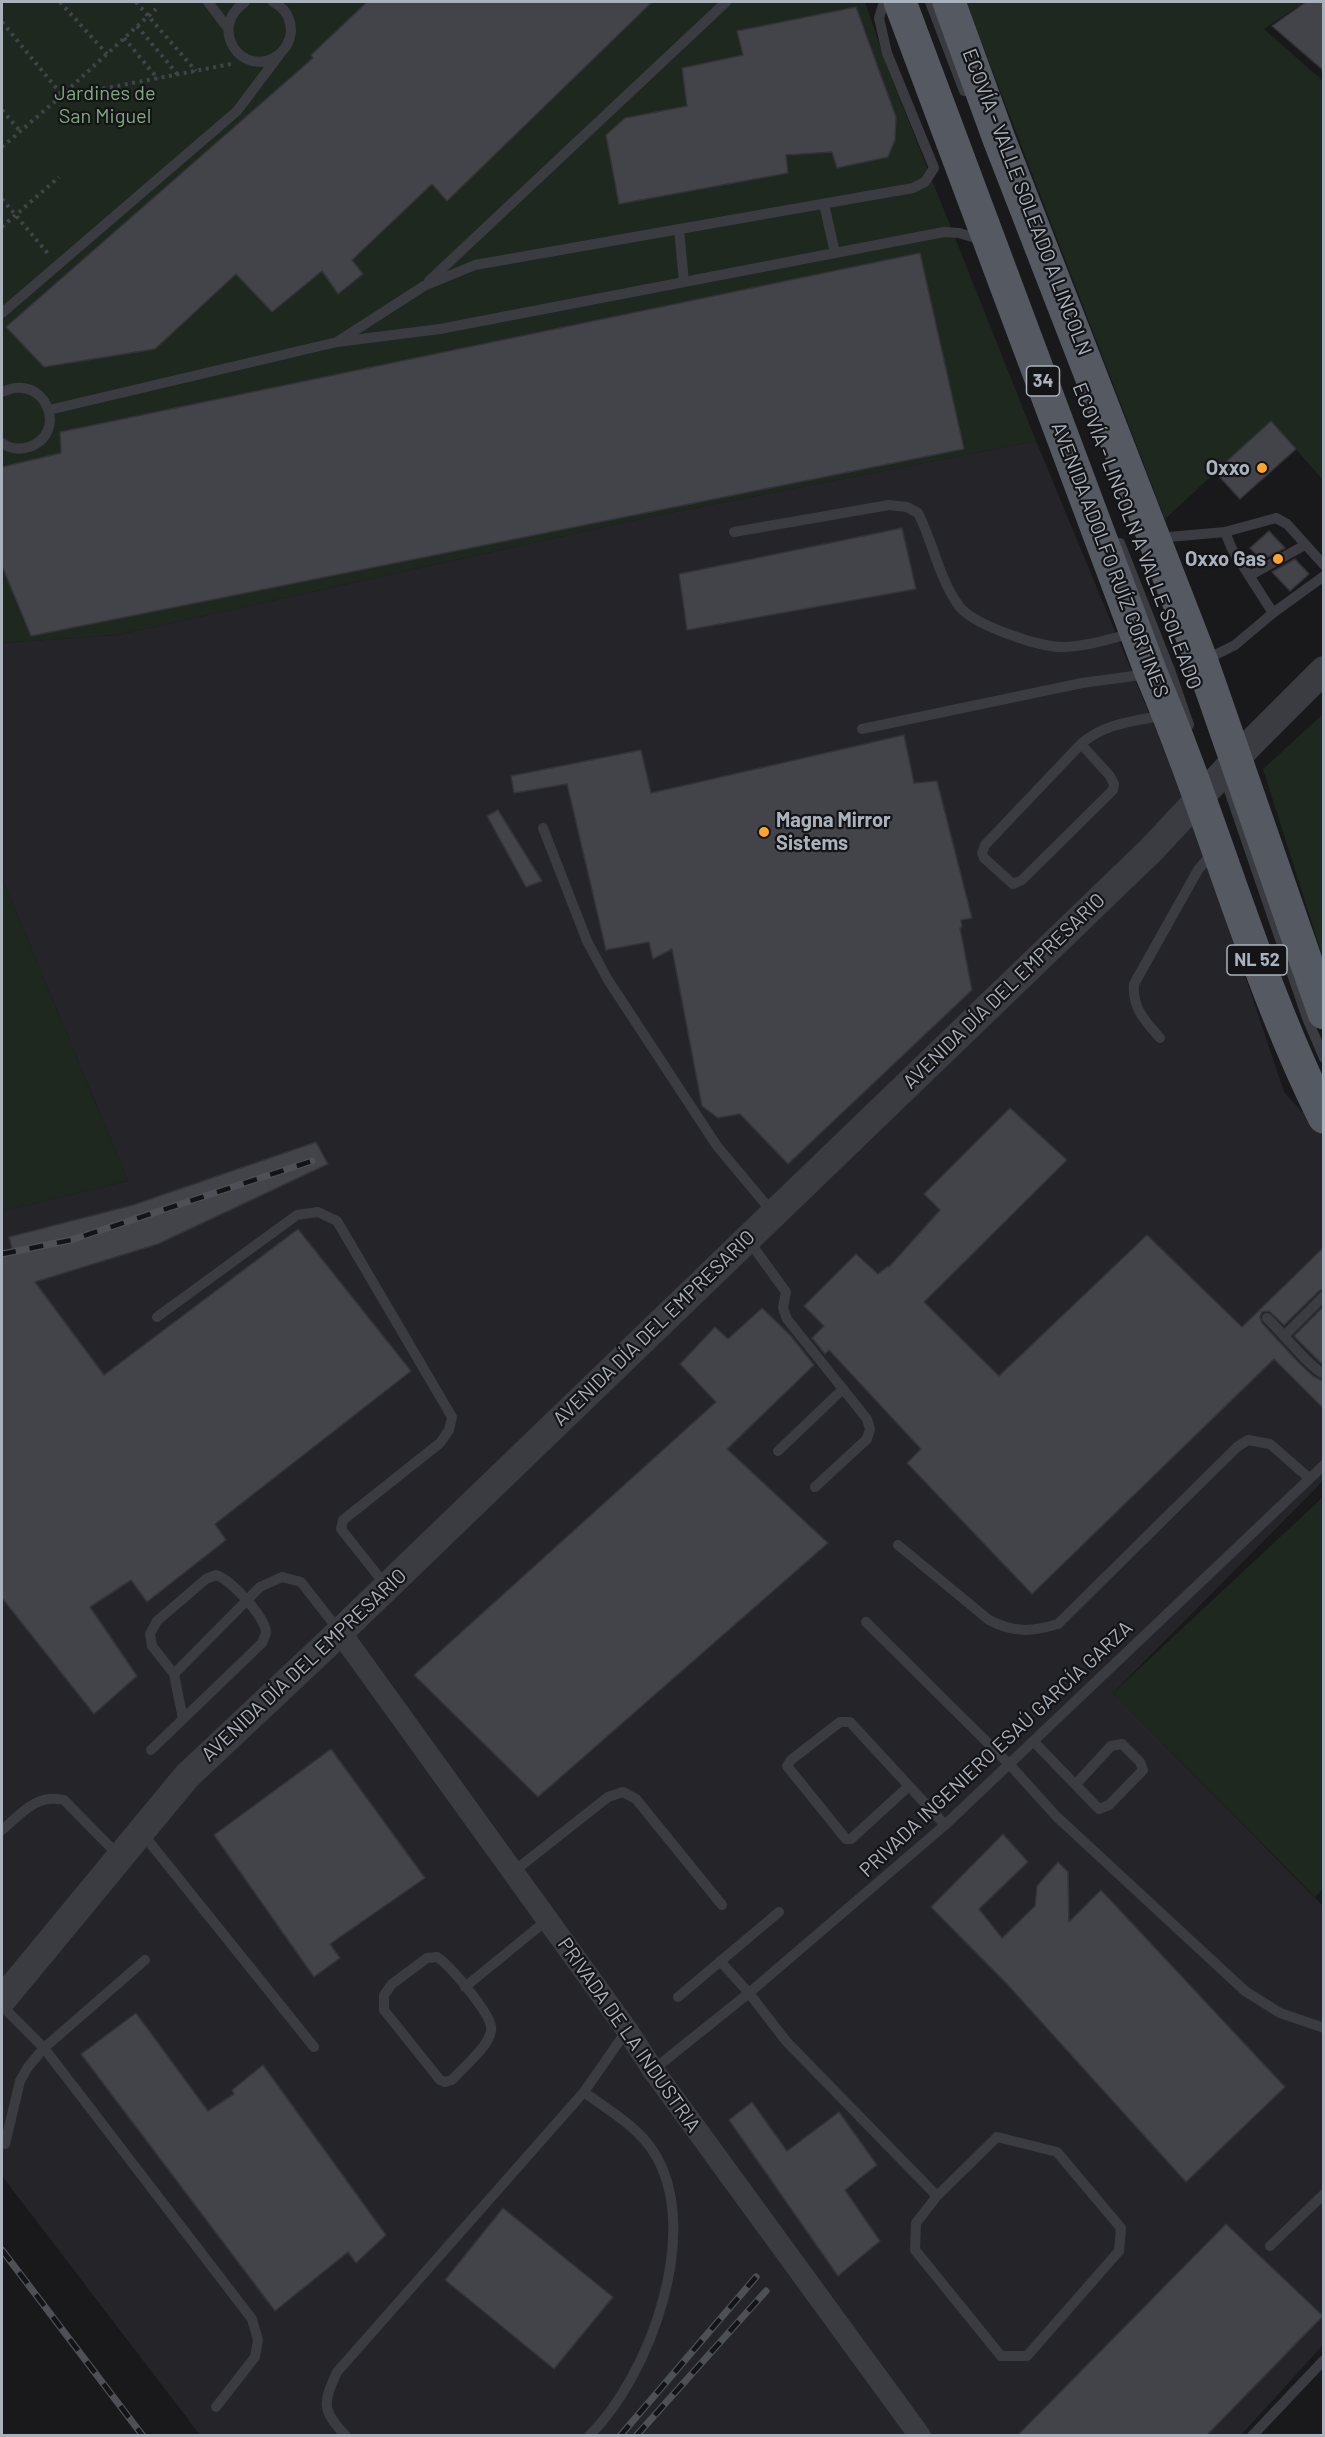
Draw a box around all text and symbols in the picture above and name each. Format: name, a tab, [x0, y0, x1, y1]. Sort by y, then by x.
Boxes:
street label: ECOVÍA - VALLE SOLEADO A LINCOLN	[957, 45, 1097, 359]
park label: Jardines de San Miguel	[54, 81, 156, 128]
road number: 34	[1026, 366, 1060, 396]
street label: ECOVÍA - LINCOLN A VALLE SOLEADO	[1067, 379, 1207, 693]
street label: AVENIDA ADOLFO RUÍZ CORTINES	[1046, 419, 1174, 701]
place label: Oxxo	[1206, 456, 1250, 480]
marker: Oxxo	[1255, 461, 1269, 475]
place label: Oxxo Gas	[1185, 547, 1266, 571]
marker: Oxxo Gas	[1271, 552, 1285, 566]
place label: Magna Mirror Sistems	[776, 808, 891, 855]
marker: Magna Mirror Sistems	[757, 825, 771, 839]
street label: AVENIDA DÍA DEL EMPRESARIO	[898, 888, 1110, 1094]
road number: NL 52	[1227, 945, 1287, 975]
street label: AVENIDA DÍA DEL EMPRESARIO	[548, 1225, 760, 1431]
street label: AVENIDA DÍA DEL EMPRESARIO	[197, 1564, 411, 1766]
street label: PRIVADA INGENIERO ESAÚ GARCÍA GARZA	[854, 1616, 1138, 1882]
street label: PRIVADA DE LA INDUSTRIA	[553, 1933, 705, 2137]

